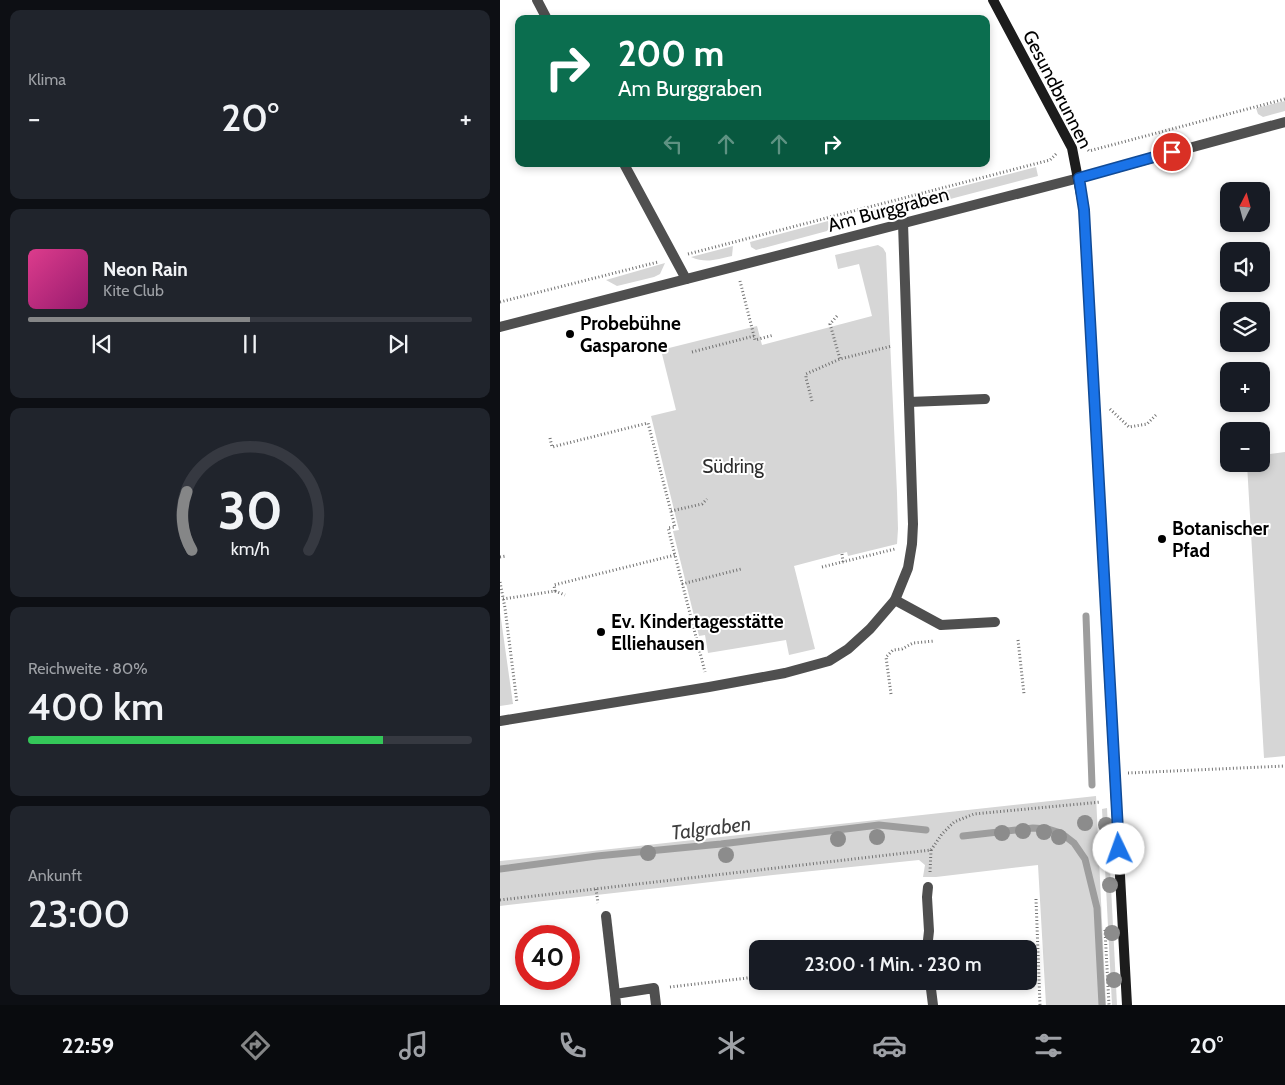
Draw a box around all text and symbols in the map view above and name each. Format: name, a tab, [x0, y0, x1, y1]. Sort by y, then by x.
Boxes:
street label: Gesundbrunnen	[1018, 26, 1097, 152]
text: 200 m	[618, 32, 724, 75]
icon: right	[535, 35, 600, 100]
text: Klima	[28, 70, 66, 89]
text: Am Burggraben	[618, 75, 762, 102]
text: 20°	[221, 94, 279, 141]
text: −	[28, 101, 40, 135]
text: +	[460, 101, 472, 135]
icon: left	[659, 130, 687, 158]
icon: ahead	[712, 130, 740, 158]
icon: ahead	[765, 130, 793, 158]
icon: right	[818, 130, 846, 158]
pin	[1151, 131, 1193, 173]
icon: arrive	[1158, 138, 1186, 166]
street label: Am Burggraben	[825, 182, 951, 237]
north arrow	[1220, 182, 1270, 232]
map controls	[1220, 182, 1270, 472]
button: sound	[1220, 242, 1270, 292]
text: Neon Rain	[103, 258, 188, 281]
text: Kite Club	[103, 281, 164, 300]
button: layers	[1220, 302, 1270, 352]
place label: Probebühne Gasparone	[580, 312, 681, 357]
marker: Probebühne Gasparone	[564, 328, 576, 340]
icon: previous	[88, 330, 116, 358]
icon: pause	[236, 330, 264, 358]
icon: next	[384, 330, 412, 358]
button: +	[1220, 362, 1270, 412]
button: −	[1220, 422, 1270, 472]
park label: Südring	[702, 455, 764, 478]
text: 30	[218, 479, 282, 542]
place label: Botanischer Pfad	[1172, 517, 1270, 562]
marker: Botanischer Pfad	[1156, 533, 1168, 545]
text: km/h	[230, 538, 270, 559]
place label: Ev. Kindertagesstätte Elliehausen	[611, 610, 784, 655]
marker: Ev. Kindertagesstätte Elliehausen	[595, 626, 607, 638]
text: Reichweite · 80%	[28, 659, 148, 678]
text: 400 km	[28, 683, 164, 730]
water label: Talgraben	[670, 811, 752, 845]
position arrow	[1092, 822, 1144, 874]
text: Ankunft	[28, 866, 82, 885]
text: 23:00	[28, 890, 130, 937]
speed limit sign: 40	[515, 925, 580, 990]
text: 23:00 · 1 Min. · 230 m	[804, 953, 982, 976]
icon: directions	[238, 1028, 273, 1063]
icon: music	[396, 1028, 431, 1063]
icon: phone	[555, 1028, 590, 1063]
icon: climate	[714, 1028, 749, 1063]
icon: car	[872, 1028, 907, 1063]
icon: filters	[1031, 1028, 1066, 1063]
text: 22:59	[62, 1032, 114, 1059]
text: 20°	[1190, 1032, 1223, 1059]

